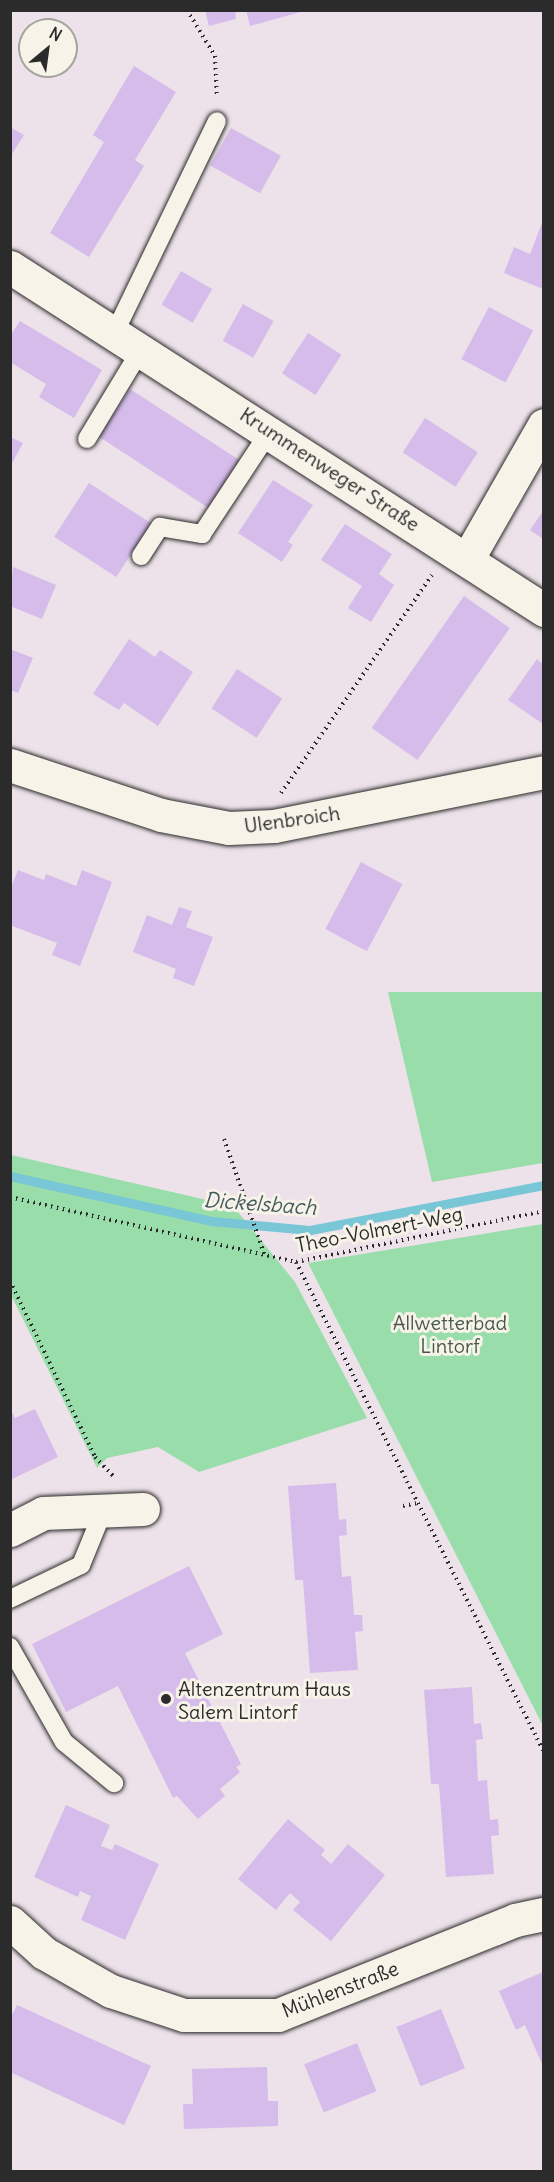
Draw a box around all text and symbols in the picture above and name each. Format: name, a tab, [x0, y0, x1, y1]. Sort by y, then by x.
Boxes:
north arrow	[18, 18, 78, 78]
text: N	[46, 23, 65, 45]
street label: Krummenweger Straße	[236, 402, 424, 536]
street label: Ulenbroich	[242, 800, 342, 838]
water label: Dickelsbach	[203, 1188, 317, 1220]
street label: Theo-Volmert-Weg	[293, 1201, 465, 1257]
park label: Allwetterbad Lintorf	[393, 1311, 507, 1358]
place label: Altenzentrum Haus Salem Lintorf	[178, 1676, 351, 1723]
marker: Altenzentrum Haus Salem Lintorf	[159, 1692, 173, 1706]
street label: Mühlenstraße	[278, 1956, 402, 2022]

